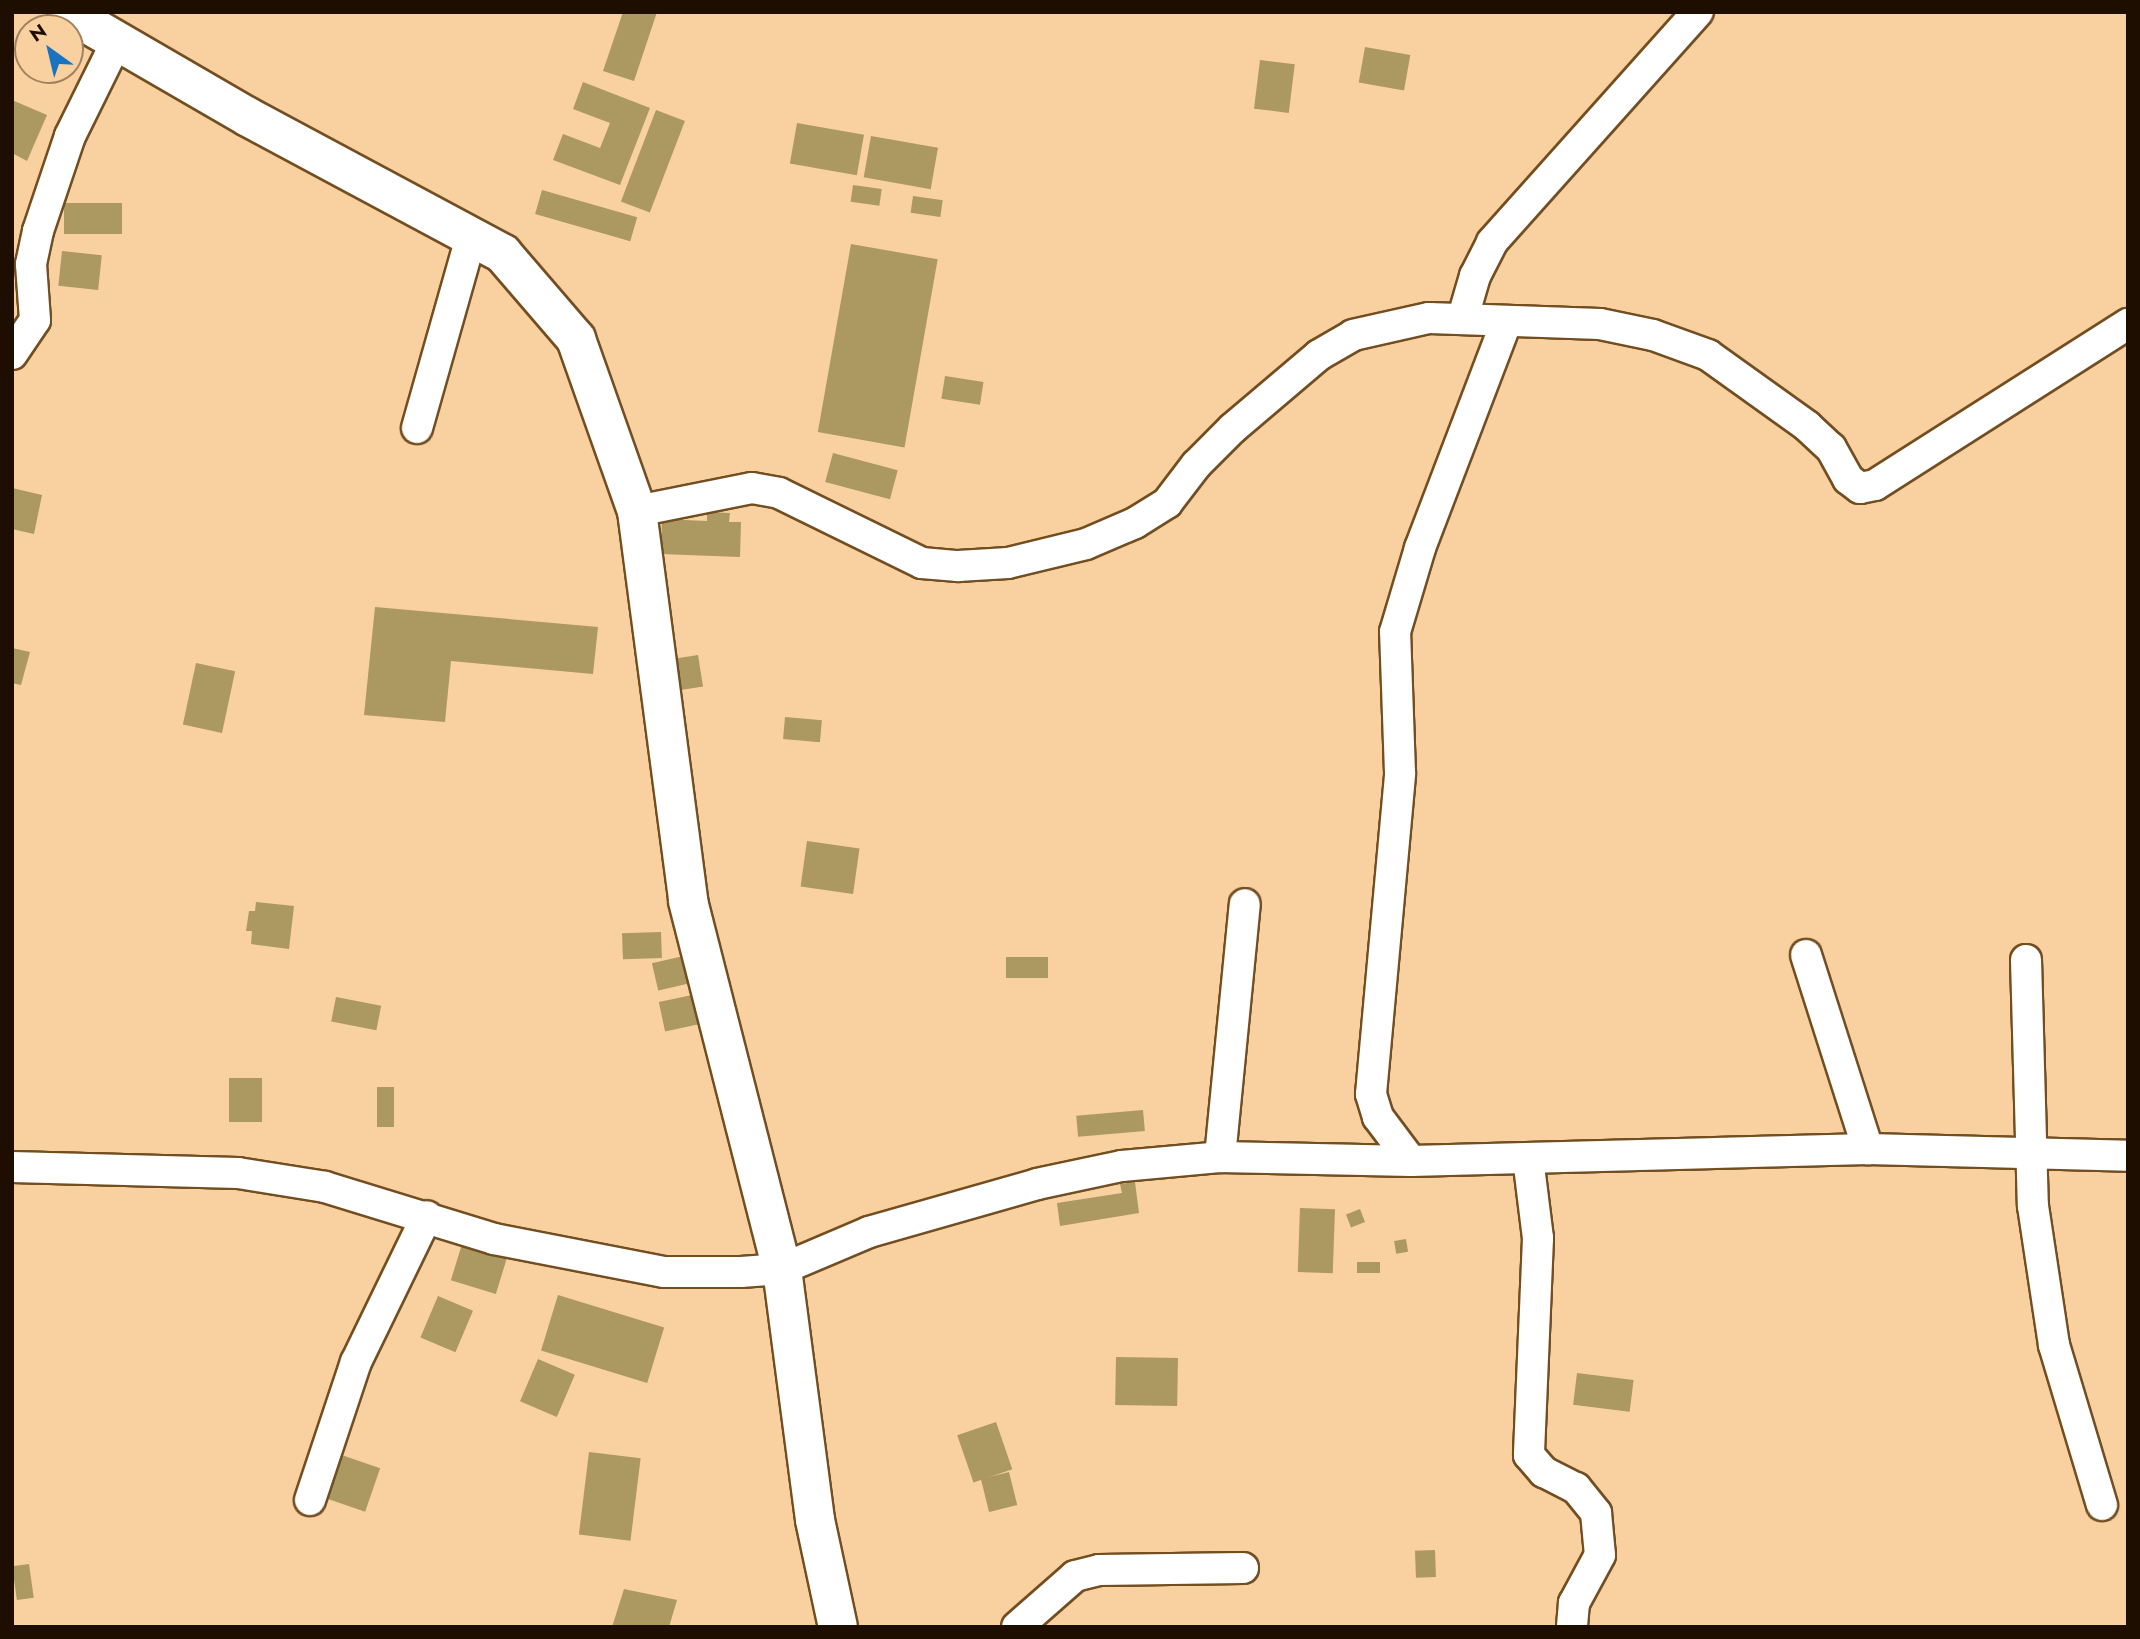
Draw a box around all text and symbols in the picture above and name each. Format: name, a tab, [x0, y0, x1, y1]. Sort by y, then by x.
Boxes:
north arrow	[14, 14, 84, 84]
text: N	[24, 17, 52, 48]

